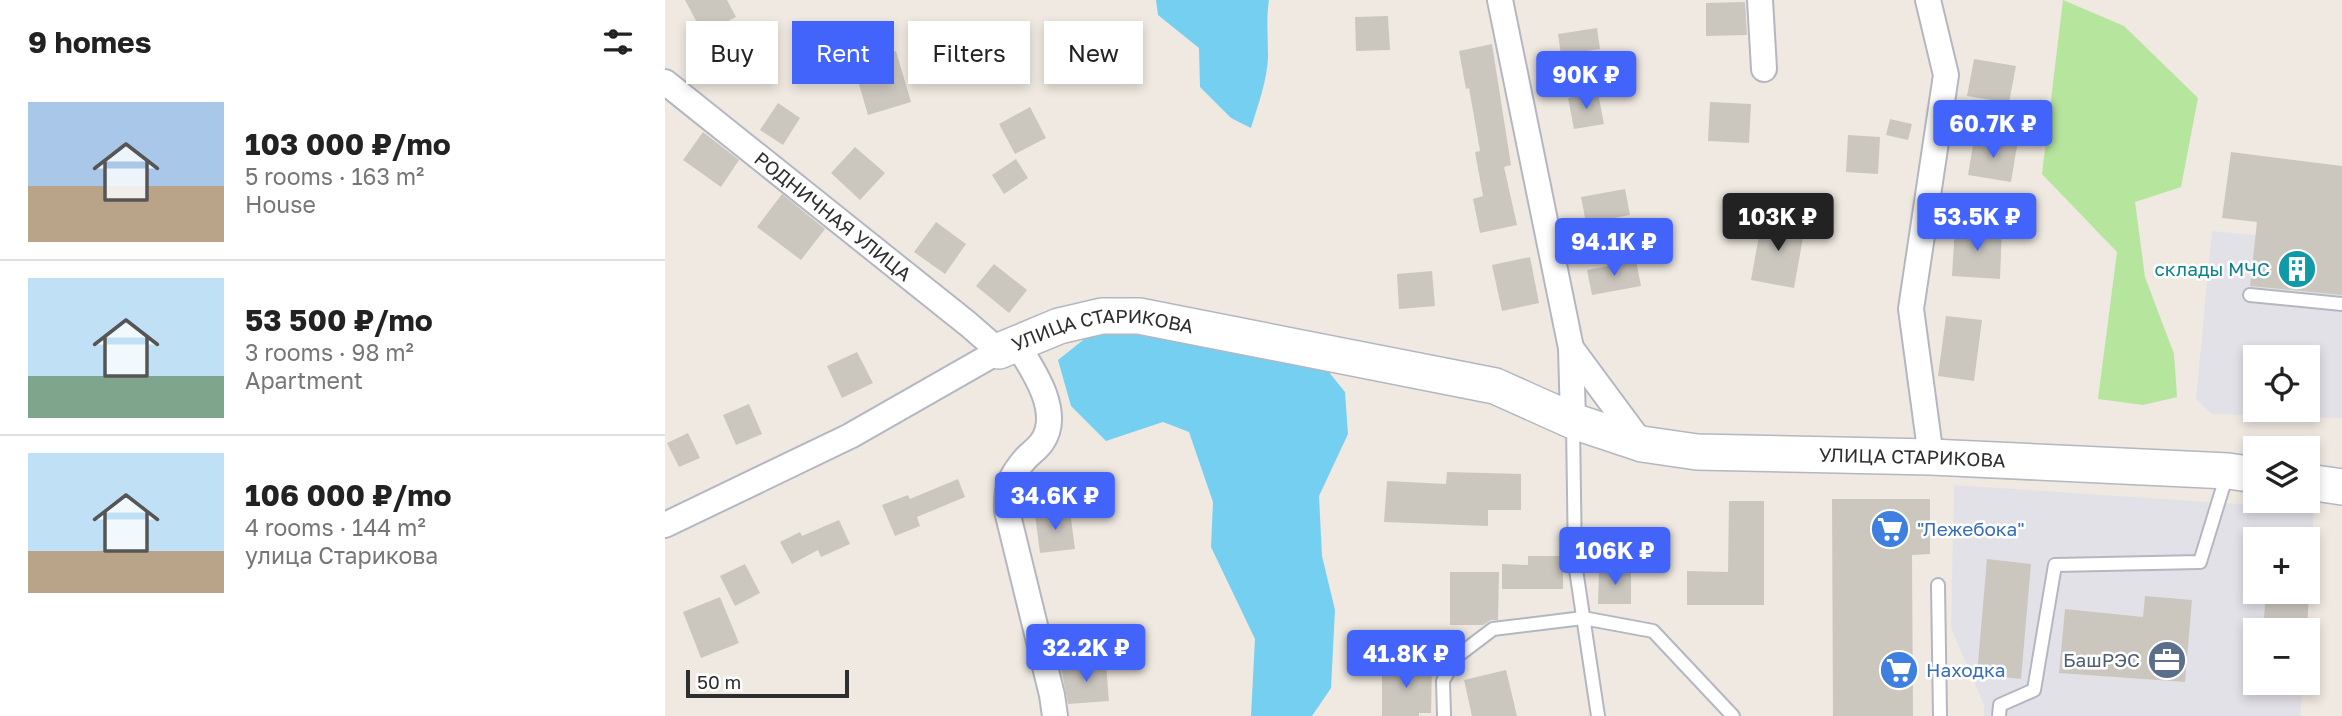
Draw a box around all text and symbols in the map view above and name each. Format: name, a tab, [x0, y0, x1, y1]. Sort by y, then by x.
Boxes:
chip: Buy	[686, 21, 778, 84]
chip: Rent	[792, 21, 894, 84]
chip: Filters	[908, 21, 1030, 84]
chip: New	[1044, 21, 1143, 84]
icon: filters	[599, 23, 637, 61]
text: 9 homes	[28, 24, 151, 60]
pin: 90K ₽	[1537, 52, 1635, 111]
text: 90K ₽	[1552, 60, 1620, 88]
pin: 60.7K ₽	[1928, 100, 2058, 160]
text: 60.7K ₽	[1949, 109, 2037, 137]
text: 103 000 ₽/mo	[245, 126, 451, 162]
icon: home	[84, 130, 168, 214]
street label: РОДНИЧНАЯ УЛИЦА	[750, 146, 916, 285]
text: 5 rooms · 163 m²	[245, 162, 424, 190]
text: House	[245, 190, 316, 218]
pin: 103K ₽	[1721, 194, 1835, 253]
pin: 53.5K ₽	[1912, 194, 2042, 253]
text: 103K ₽	[1739, 202, 1817, 230]
text: 53.5K ₽	[1933, 202, 2021, 230]
pin: 94.1K ₽	[1549, 218, 1679, 278]
text: 94.1K ₽	[1571, 227, 1657, 255]
building icon: склады МЧС	[2276, 248, 2318, 290]
place label: склады МЧС	[2154, 257, 2270, 280]
text: 53 500 ₽/mo	[245, 302, 433, 338]
street label: УЛИЦА СТАРИКОВА	[1008, 304, 1196, 356]
icon: home	[84, 306, 168, 390]
text: 3 rooms · 98 m²	[245, 338, 414, 366]
map controls	[2243, 345, 2320, 695]
button: locate	[2243, 345, 2320, 422]
text: Apartment	[245, 366, 363, 394]
button: layers	[2243, 436, 2320, 513]
street label: УЛИЦА СТАРИКОВА	[1819, 443, 2006, 472]
pin: 34.6K ₽	[990, 472, 1120, 532]
text: 106 000 ₽/mo	[245, 477, 451, 513]
icon: home	[84, 481, 168, 565]
text: 34.6K ₽	[1011, 481, 1099, 509]
supermarket icon: "Лежебока"	[1869, 508, 1911, 550]
text: 4 rooms · 144 m²	[245, 513, 426, 541]
place label: "Лежебока"	[1917, 517, 2025, 540]
button: +	[2243, 527, 2320, 604]
pin: 106K ₽	[1558, 528, 1672, 587]
text: 106K ₽	[1575, 536, 1655, 564]
text: улица Старикова	[245, 541, 438, 569]
button: −	[2243, 618, 2320, 695]
pin: 32.2K ₽	[1021, 624, 1151, 684]
pin: 41.8K ₽	[1341, 630, 1471, 690]
text: 32.2K ₽	[1042, 633, 1130, 661]
text: 41.8K ₽	[1363, 639, 1449, 667]
office icon: БашРЭС	[2146, 639, 2188, 681]
place label: БашРЭС	[2063, 648, 2140, 671]
supermarket icon: Находка	[1878, 649, 1920, 691]
place label: Находка	[1926, 658, 2005, 681]
scale bar	[686, 667, 849, 699]
text: 50 m	[697, 670, 741, 693]

